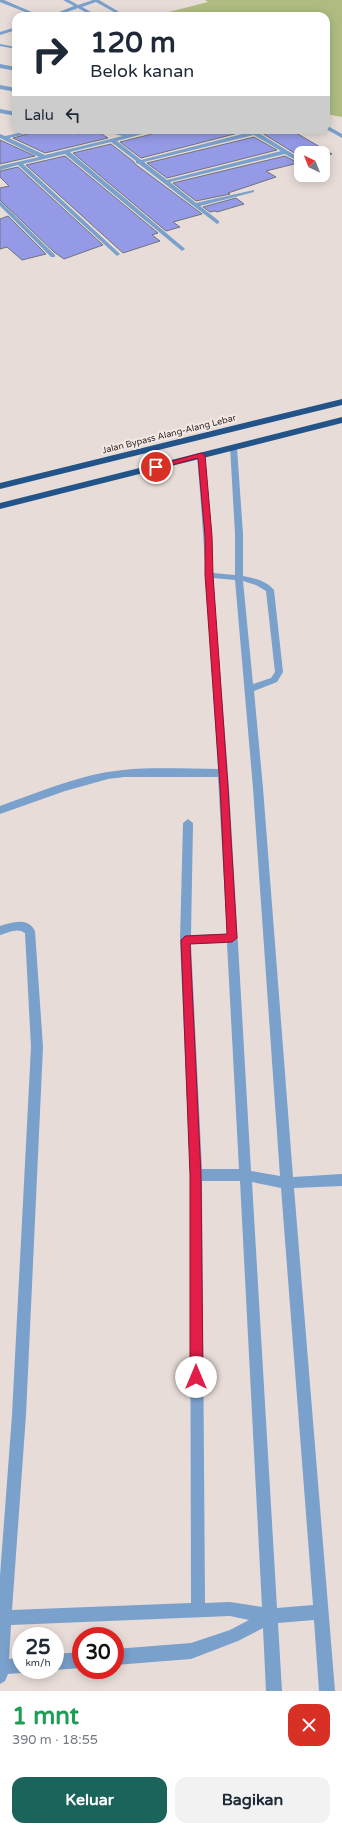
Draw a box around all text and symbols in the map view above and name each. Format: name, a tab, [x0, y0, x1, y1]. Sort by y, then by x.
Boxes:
text: 120 m	[90, 26, 176, 60]
icon: right	[24, 28, 76, 80]
text: Belok kanan	[90, 60, 194, 82]
icon: left	[62, 104, 84, 126]
text: Lalu	[24, 106, 54, 124]
north arrow	[294, 146, 330, 182]
map controls	[294, 146, 330, 182]
street label: Jalan Bypass Alang-Alang Lebar	[101, 412, 238, 456]
pin	[139, 450, 173, 484]
icon: arrive	[145, 456, 167, 478]
position arrow	[175, 1356, 217, 1398]
speed limit sign: 30	[72, 1627, 124, 1679]
text: 25	[25, 1636, 51, 1660]
text: km/h	[25, 1657, 51, 1669]
text: 1 mnt	[12, 1702, 79, 1731]
button: close	[288, 1704, 330, 1746]
text: 390 m · 18:55	[12, 1732, 98, 1748]
button: Keluar	[12, 1777, 167, 1823]
button: Bagikan	[175, 1777, 330, 1823]

